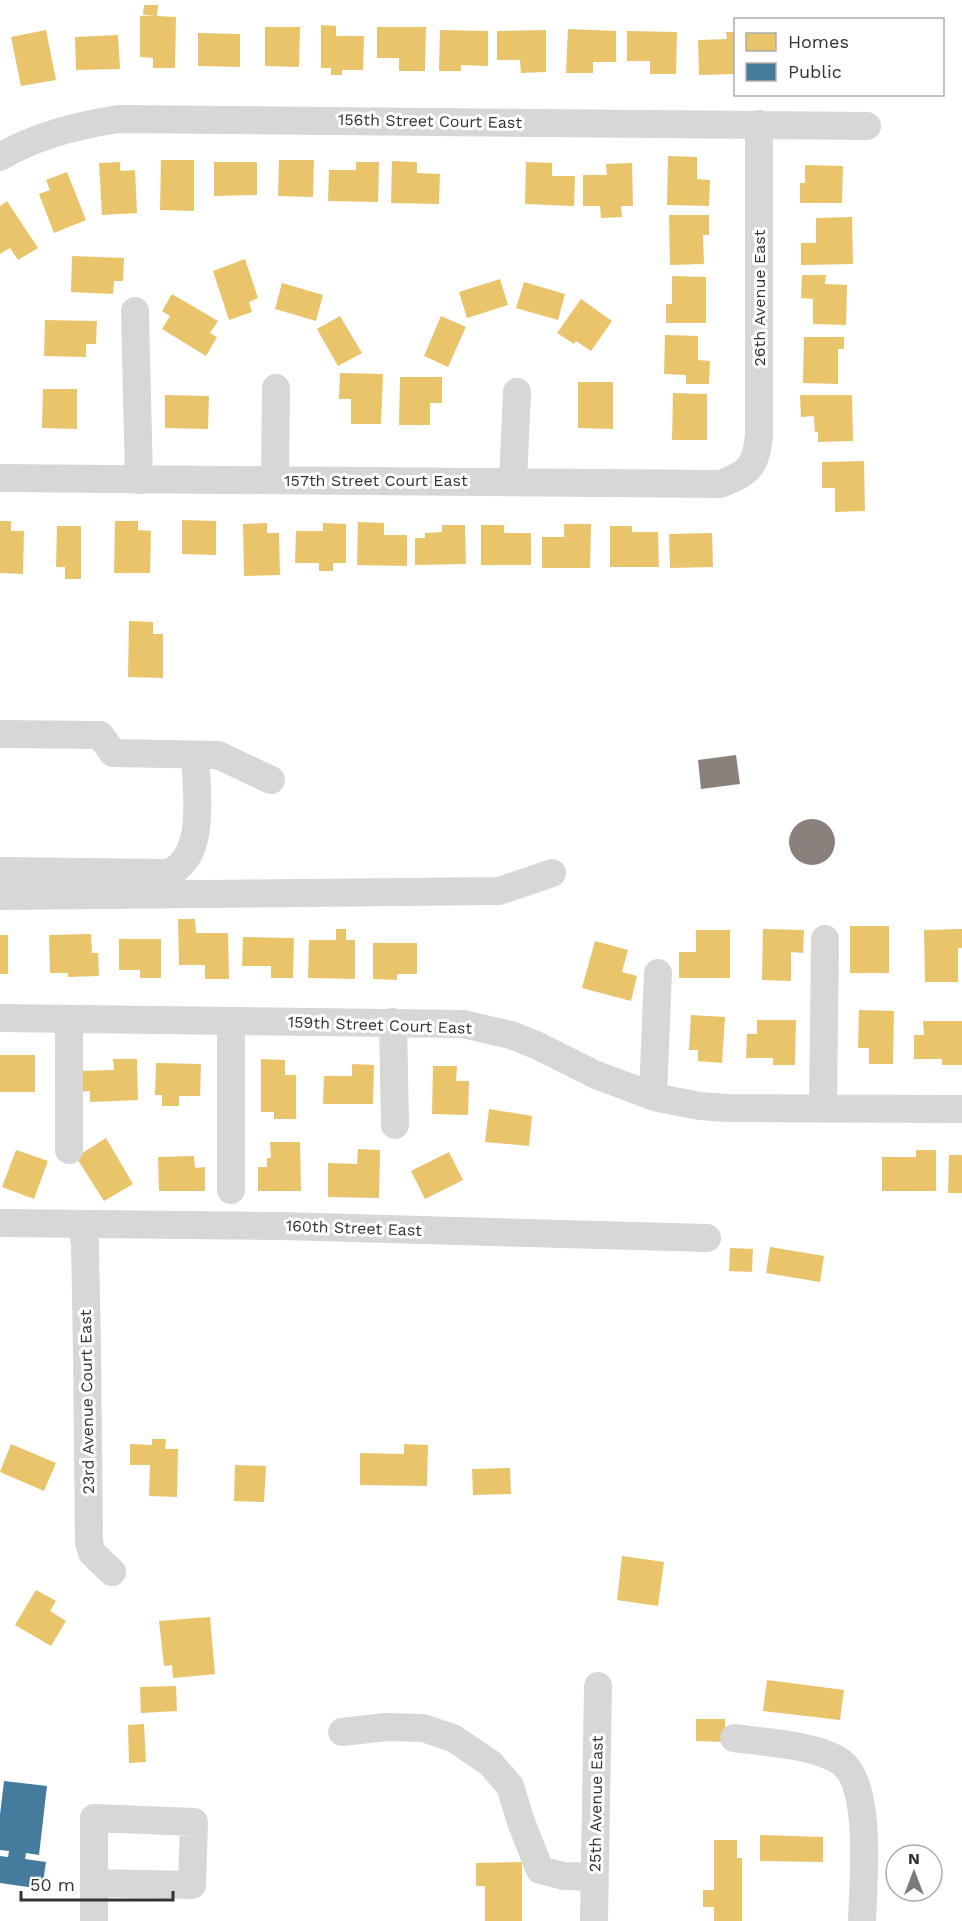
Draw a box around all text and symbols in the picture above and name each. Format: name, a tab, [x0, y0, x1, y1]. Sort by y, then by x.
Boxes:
legend	[734, 18, 944, 96]
text: Homes	[788, 31, 849, 52]
text: Public	[788, 61, 842, 82]
street label: 156th Street Court East	[338, 110, 522, 132]
street label: 26th Avenue East	[750, 229, 769, 366]
street label: 157th Street Court East	[284, 471, 468, 490]
street label: 159th Street Court East	[288, 1012, 473, 1038]
street label: 160th Street East	[286, 1216, 423, 1240]
street label: 23rd Avenue Court East	[76, 1309, 98, 1495]
street label: 25th Avenue East	[585, 1735, 607, 1872]
north arrow	[884, 1843, 944, 1903]
text: N	[908, 1849, 920, 1868]
scale bar	[21, 1864, 172, 1902]
text: 50 m	[30, 1874, 75, 1895]

